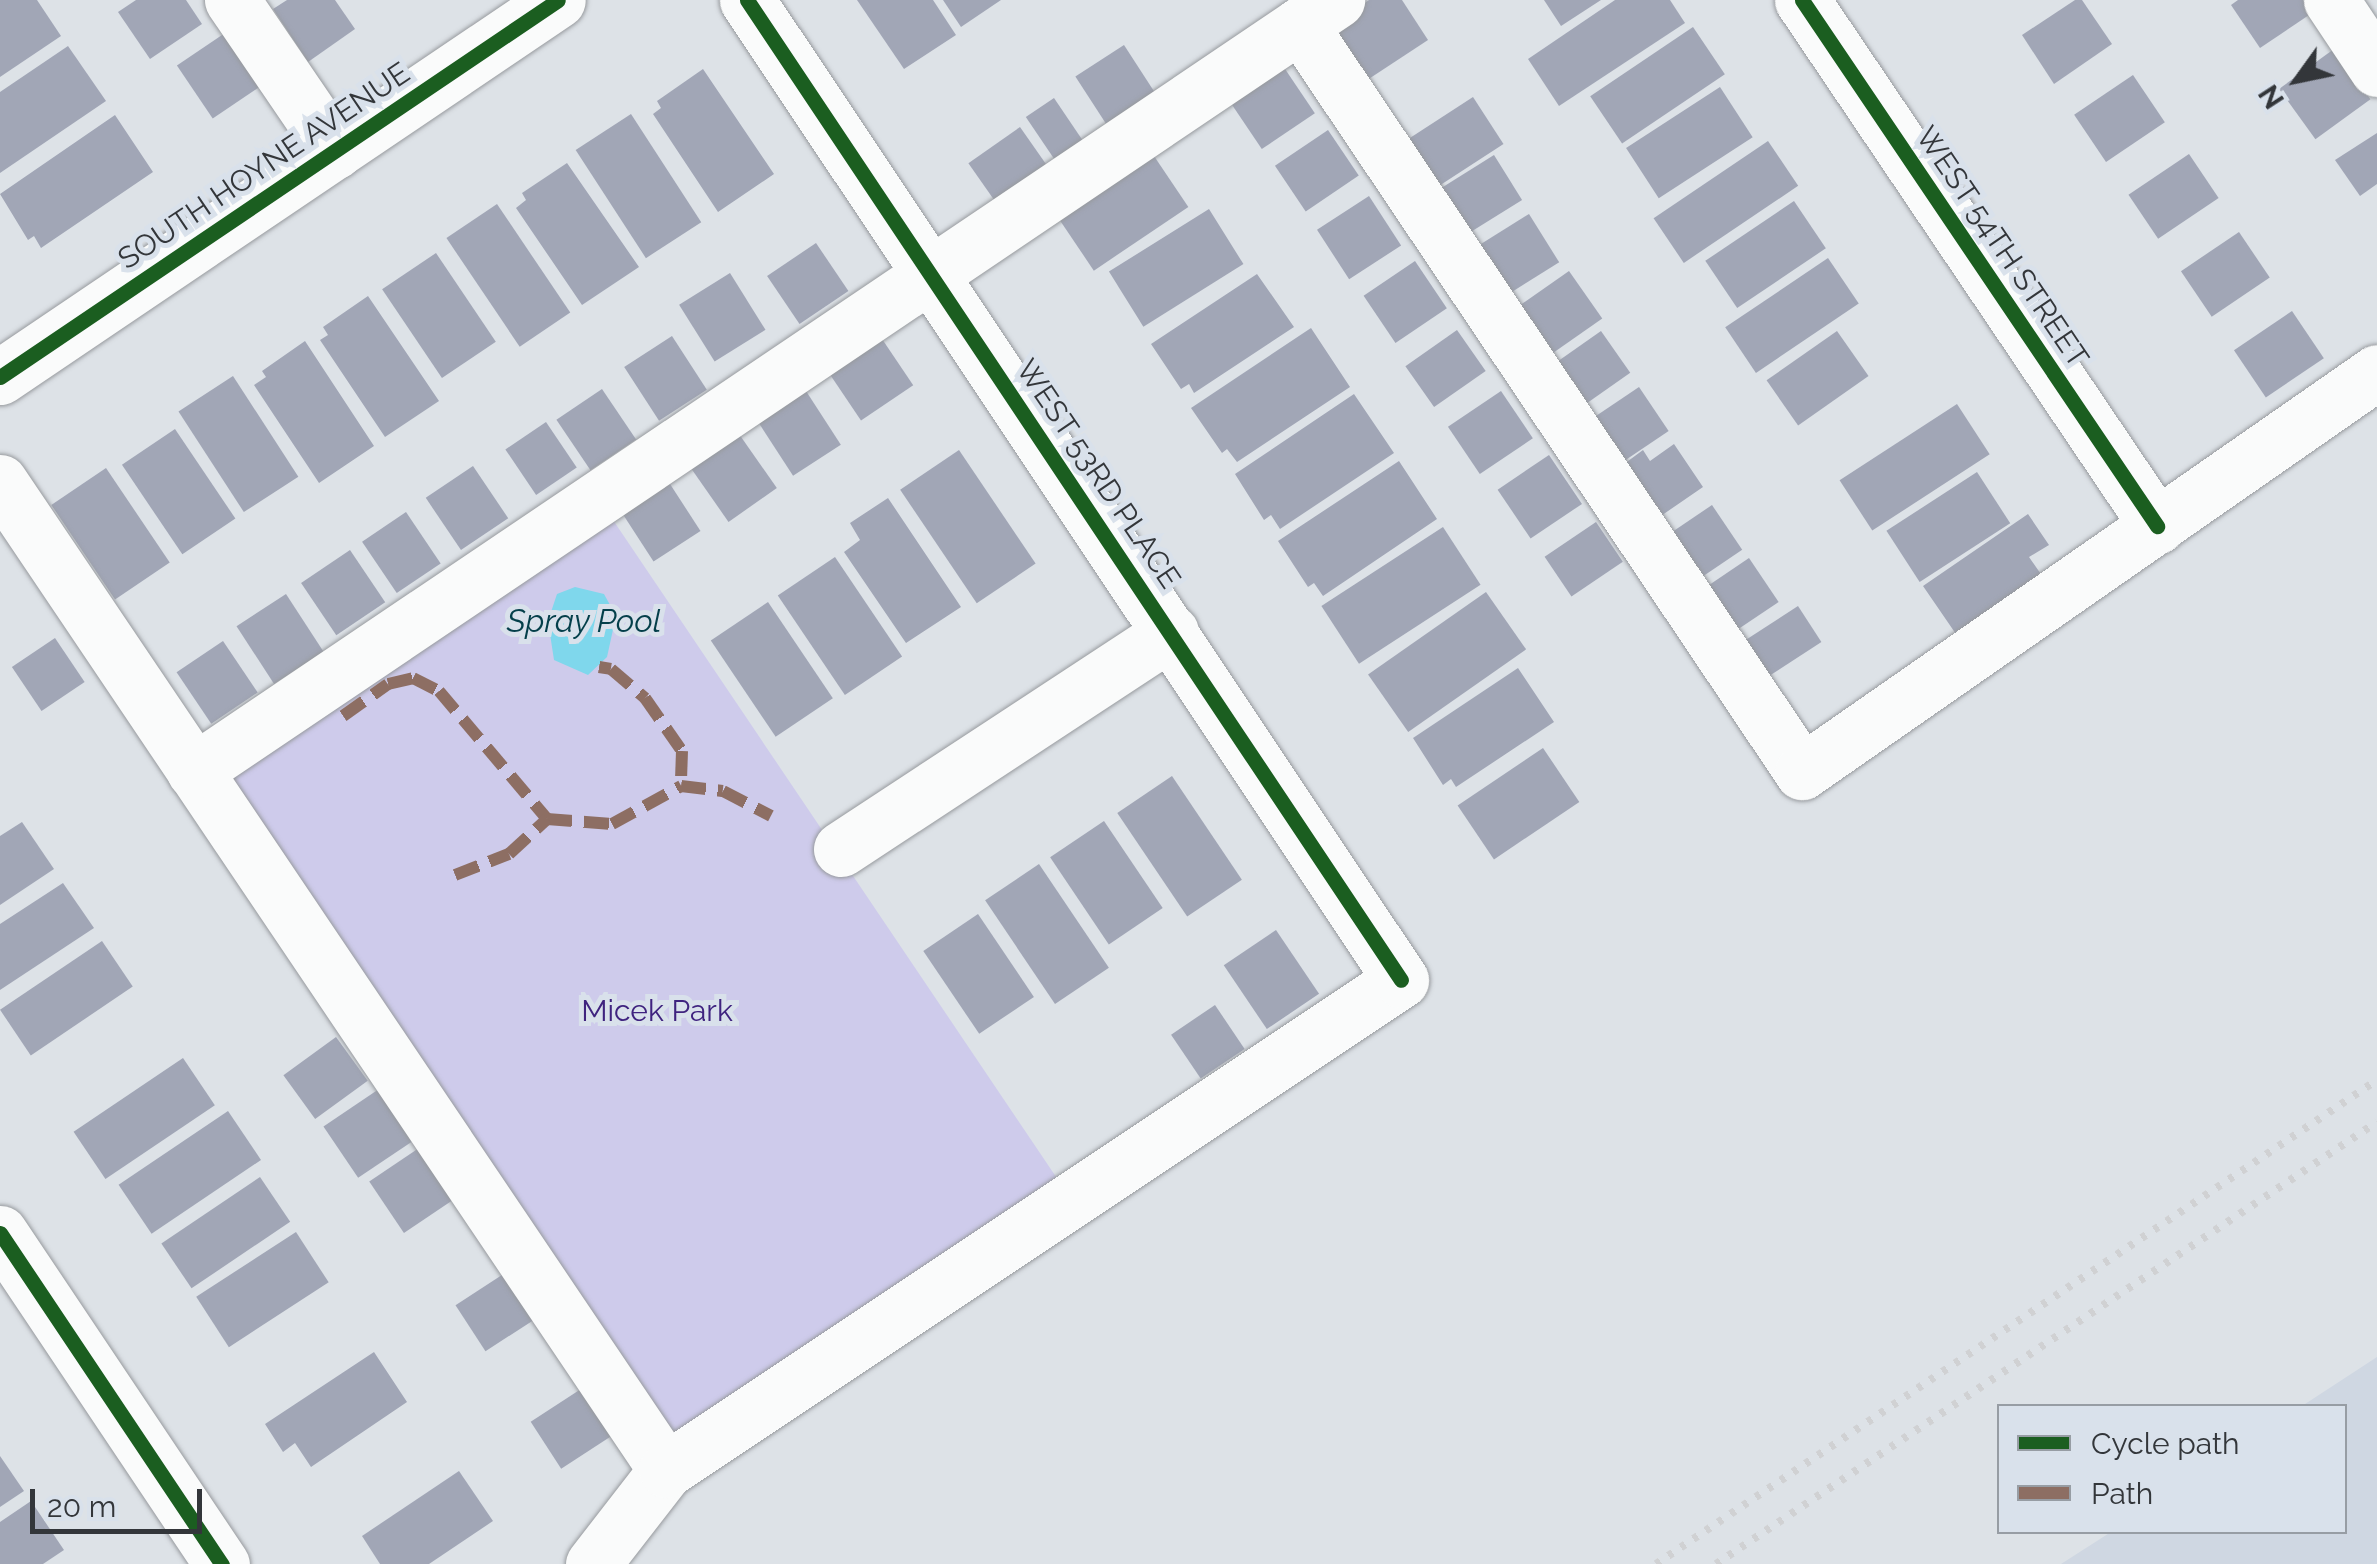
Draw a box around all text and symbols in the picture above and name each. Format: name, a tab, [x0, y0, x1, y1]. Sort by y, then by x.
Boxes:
north arrow	[2247, 30, 2347, 130]
street label: SOUTH HOYNE AVENUE	[111, 55, 417, 277]
text: N	[2252, 79, 2291, 115]
street label: WEST 54TH STREET	[1908, 119, 2096, 375]
street label: WEST 53RD PLACE	[1008, 352, 1188, 596]
water label: Spray Pool	[506, 602, 662, 640]
park label: Micek Park	[581, 993, 733, 1029]
legend	[1997, 1404, 2347, 1534]
text: Cycle path	[2091, 1426, 2239, 1461]
scale bar	[35, 1469, 208, 1531]
text: Path	[2091, 1476, 2153, 1511]
text: 20 m	[47, 1489, 116, 1524]

